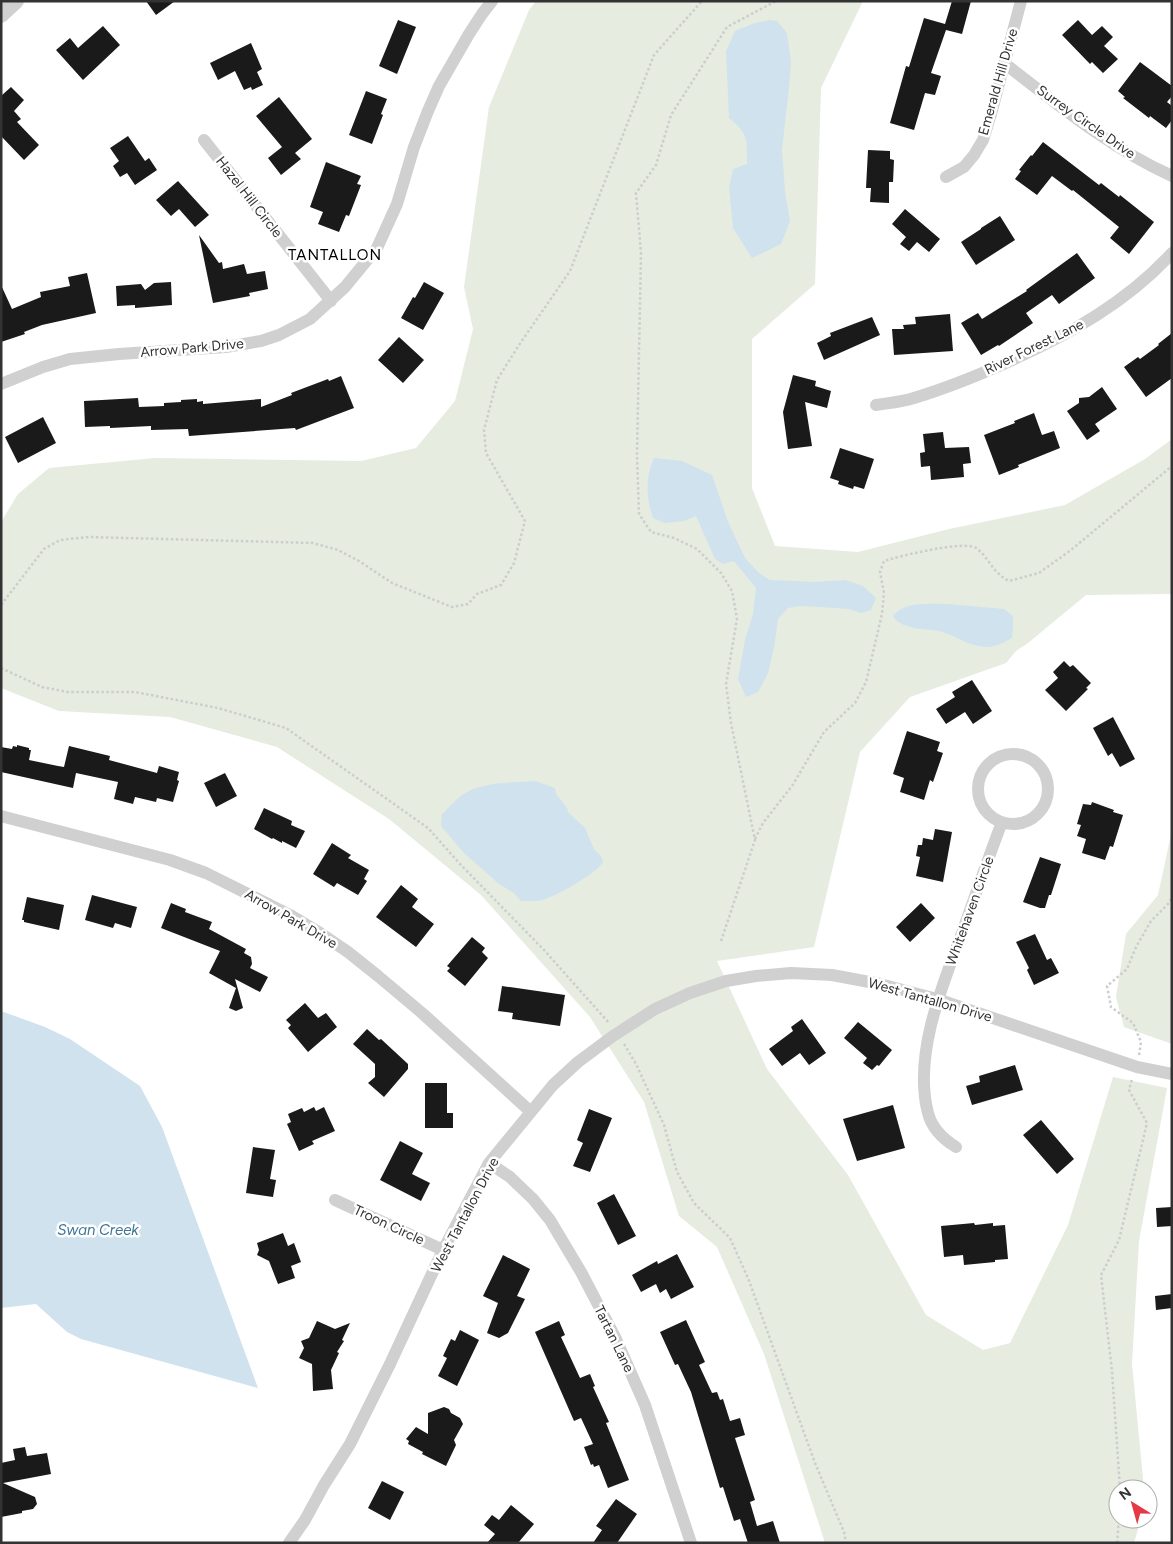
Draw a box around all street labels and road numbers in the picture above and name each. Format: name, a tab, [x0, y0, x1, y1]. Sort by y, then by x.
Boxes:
street label: Emerald Hill Drive	[975, 26, 1021, 137]
street label: Surrey Circle Drive	[1033, 82, 1139, 163]
street label: Hazel Hill Circle	[212, 153, 286, 241]
street label: River Forest Lane	[982, 316, 1087, 378]
street label: Arrow Park Drive	[140, 335, 245, 361]
street label: Whitehaven Circle	[942, 854, 998, 968]
street label: Arrow Park Drive	[242, 886, 340, 952]
street label: West Tantallon Drive	[866, 974, 994, 1026]
street label: West Tantallon Drive	[427, 1154, 503, 1275]
street label: Troon Circle	[351, 1201, 427, 1249]
street label: Tartan Lane	[591, 1303, 638, 1376]

